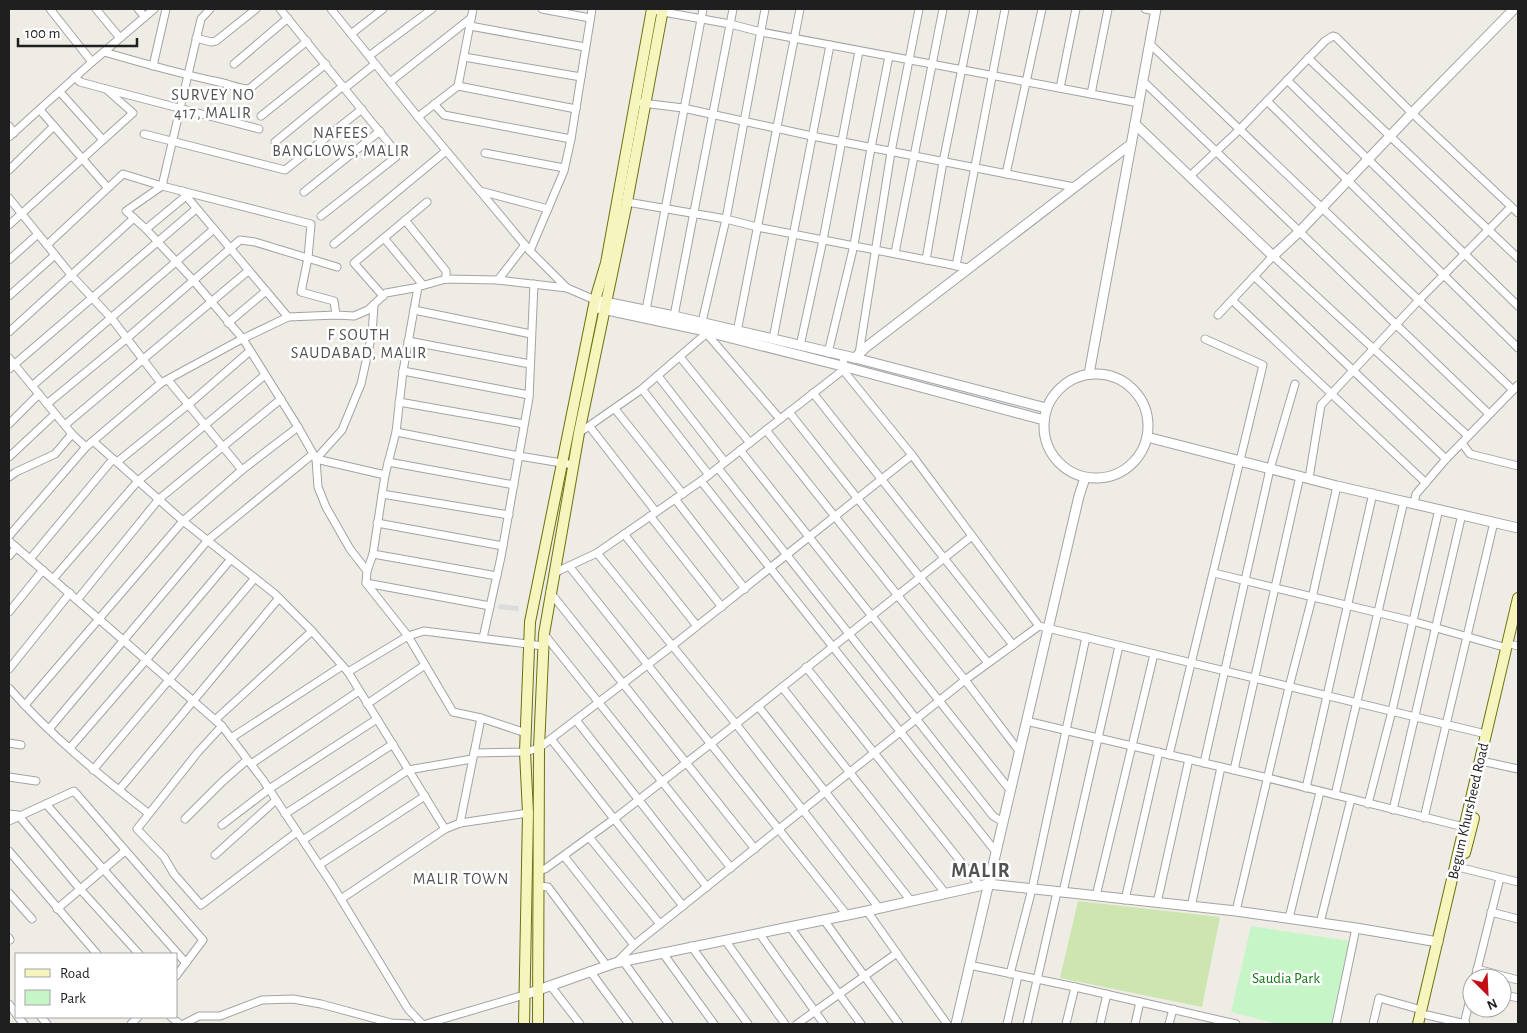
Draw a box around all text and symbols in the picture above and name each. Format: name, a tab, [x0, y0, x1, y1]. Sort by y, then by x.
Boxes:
scale bar	[18, 15, 136, 47]
text: 100 m	[25, 26, 60, 41]
district label: SURVEY NO 417, MALIR	[171, 87, 255, 121]
district label: NAFEES BANGLOWS, MALIR	[272, 125, 410, 159]
district label: F SOUTH SAUDABAD, MALIR	[291, 327, 427, 361]
street label: Begum Khursheed Road	[1445, 741, 1492, 881]
district label: MALIR	[951, 861, 1011, 881]
district label: MALIR TOWN	[413, 871, 509, 887]
legend	[15, 953, 178, 1018]
text: Road	[60, 966, 90, 981]
north arrow	[1462, 968, 1512, 1018]
park label: Saudia Park	[1252, 971, 1320, 986]
text: Park	[60, 991, 86, 1006]
text: N	[1485, 996, 1499, 1012]

